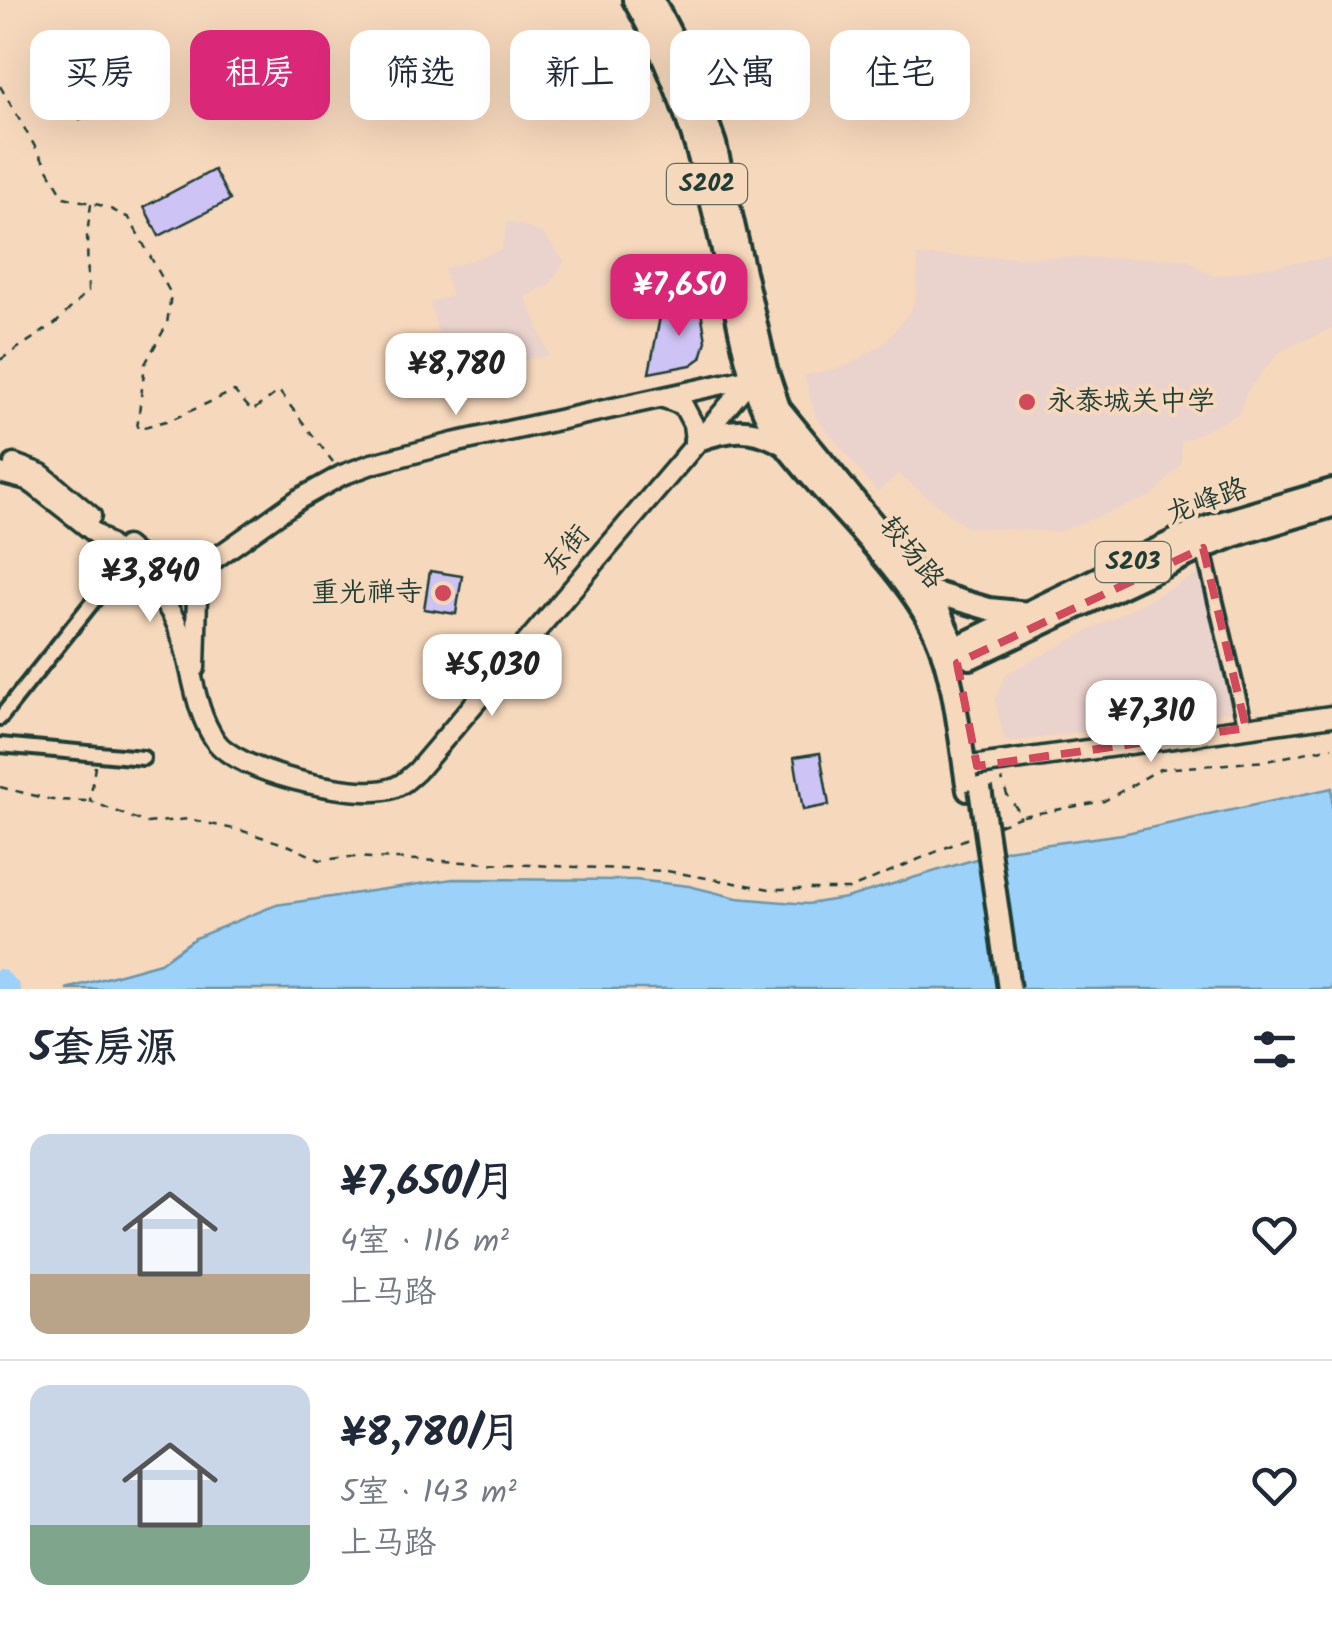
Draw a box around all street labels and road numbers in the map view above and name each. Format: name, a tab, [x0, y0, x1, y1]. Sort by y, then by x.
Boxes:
road number: S202	[667, 164, 747, 204]
street label: 龙峰路	[1160, 466, 1254, 538]
street label: 较场路	[867, 506, 955, 600]
street label: 东街	[532, 515, 602, 587]
road number: S203	[1096, 542, 1170, 582]

